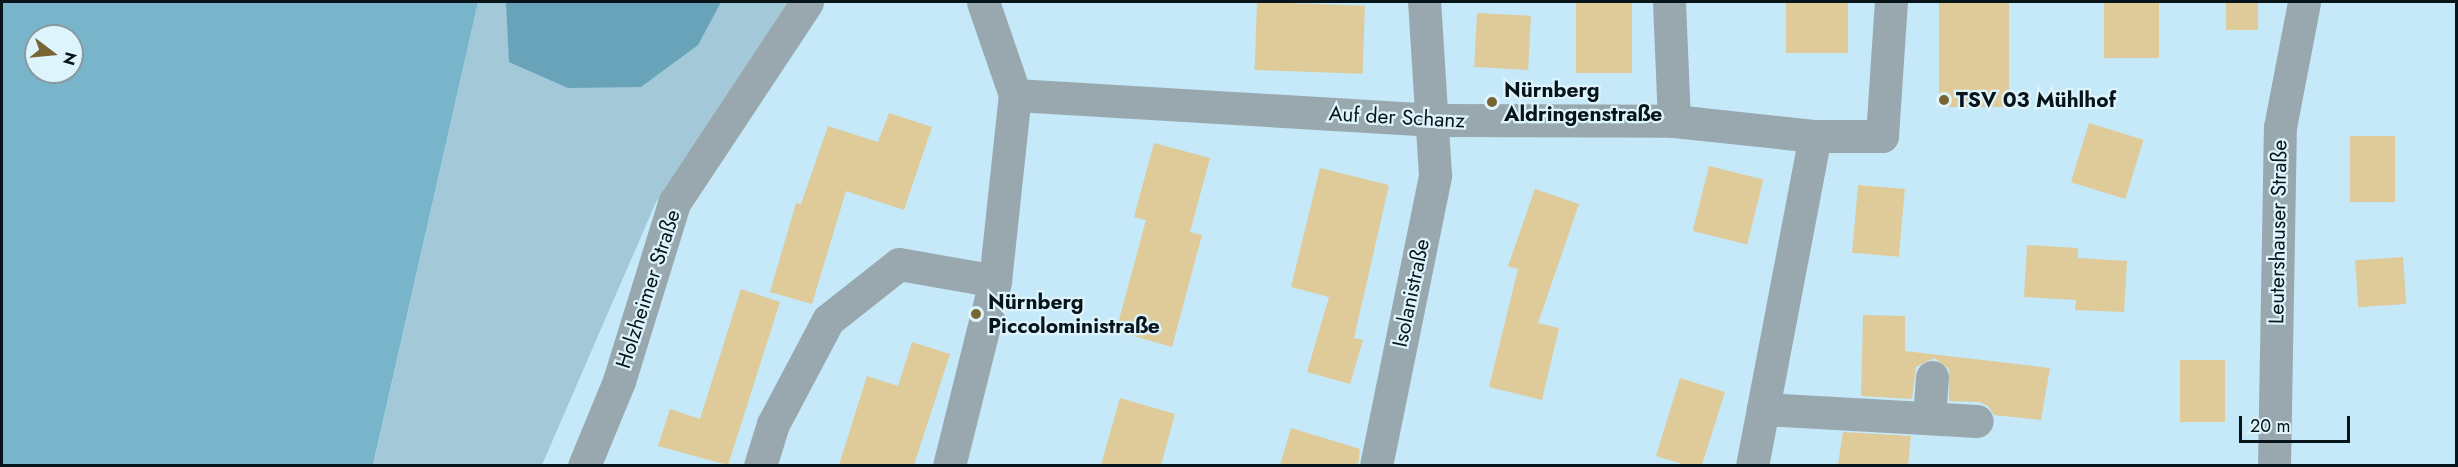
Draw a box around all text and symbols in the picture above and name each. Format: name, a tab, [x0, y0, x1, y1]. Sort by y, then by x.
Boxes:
north arrow	[24, 24, 84, 84]
text: N	[57, 49, 83, 68]
place label: Nürnberg Aldringenstraße	[1504, 77, 1662, 127]
place label: TSV 03 Mühlhof	[1956, 87, 2116, 113]
marker: TSV 03 Mühlhof	[1937, 93, 1951, 107]
marker: Nürnberg Aldringenstraße	[1485, 95, 1499, 109]
street label: Auf der Schanz	[1328, 101, 1466, 133]
street label: Leutershauser Straße	[2264, 140, 2292, 324]
street label: Holzheimer Straße	[610, 206, 686, 372]
street label: Isolanistraße	[1387, 237, 1435, 349]
place label: Nürnberg Piccoloministraße	[988, 289, 1160, 339]
marker: Nürnberg Piccoloministraße	[969, 307, 983, 321]
scale bar	[2242, 404, 2353, 442]
text: 20 m	[2250, 413, 2290, 439]

